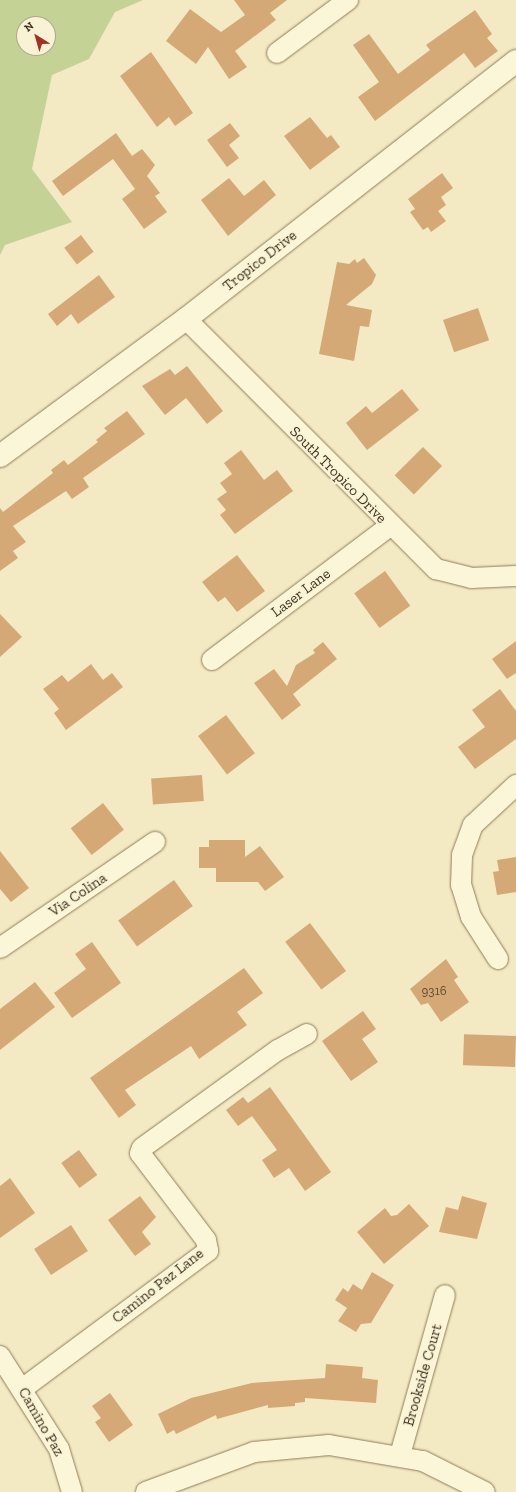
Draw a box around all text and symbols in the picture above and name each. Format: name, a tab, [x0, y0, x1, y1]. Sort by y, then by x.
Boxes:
north arrow	[16, 16, 56, 56]
text: N	[22, 19, 36, 35]
street label: Tropico Drive	[219, 227, 301, 295]
street label: South Tropico Drive	[286, 423, 390, 527]
street label: Laser Lane	[268, 565, 334, 621]
street label: Via Colina	[46, 869, 110, 921]
house number: 9316	[421, 983, 447, 999]
street label: Camino Paz Lane	[109, 1245, 207, 1327]
street label: Brookside Court	[400, 1322, 446, 1428]
street label: Camino Paz	[14, 1384, 68, 1460]

